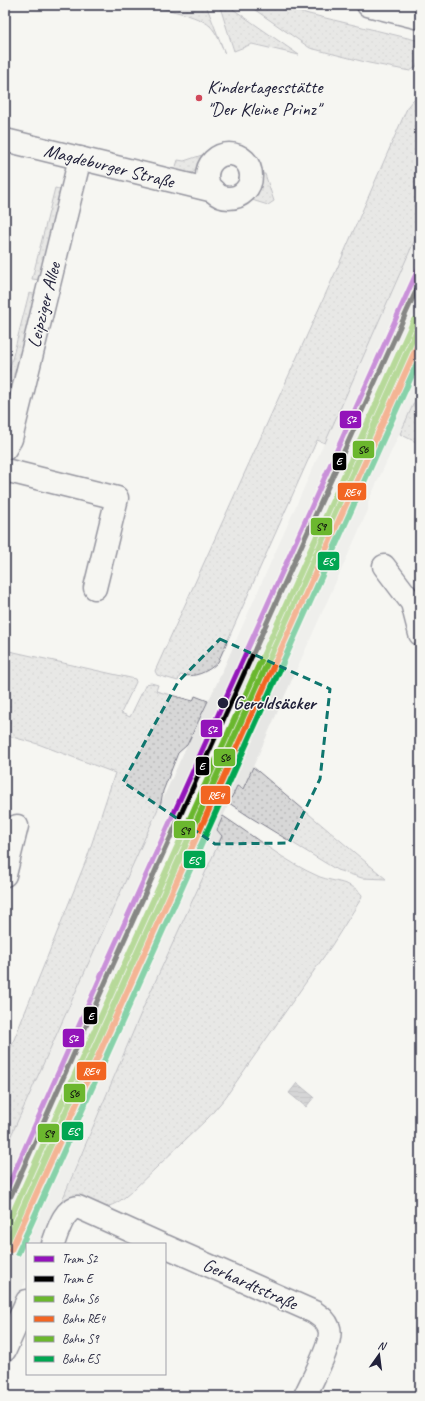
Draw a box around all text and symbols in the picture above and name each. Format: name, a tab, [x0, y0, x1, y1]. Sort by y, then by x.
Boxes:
place label: Kindertagesstätte "Der Kleine Prinz"	[207, 75, 324, 121]
marker: Kindertagesstätte "Der Kleine Prinz"	[194, 93, 204, 103]
street label: Magdeburger Straße	[42, 138, 178, 194]
street label: Leipziger Allee	[22, 258, 67, 350]
line badge: S2	[339, 410, 362, 429]
text: S2	[346, 412, 357, 426]
line badge: S6	[352, 440, 375, 459]
text: S6	[358, 442, 369, 456]
line badge: E	[332, 452, 347, 471]
text: E	[336, 454, 344, 468]
line badge: RE4	[337, 482, 367, 501]
text: RE4	[344, 485, 362, 499]
line badge: S9	[310, 517, 333, 536]
text: S9	[316, 519, 327, 533]
line badge: ES	[317, 551, 340, 571]
text: ES	[323, 554, 336, 568]
place label: Geroldsäcker	[233, 691, 318, 715]
marker: Geroldsäcker	[216, 696, 230, 710]
line badge: S2	[200, 719, 223, 738]
text: S2	[207, 722, 218, 736]
line badge: S6	[213, 748, 236, 767]
text: S6	[220, 750, 231, 764]
line badge: E	[195, 756, 210, 776]
text: E	[199, 759, 207, 773]
line badge: RE4	[200, 785, 231, 805]
text: RE4	[208, 788, 226, 802]
line badge: S9	[173, 820, 196, 839]
text: S9	[180, 823, 191, 837]
line badge: ES	[183, 850, 206, 869]
text: ES	[189, 853, 202, 867]
line badge: E	[83, 1006, 98, 1025]
text: E	[88, 1009, 96, 1023]
line badge: S2	[62, 1028, 85, 1048]
text: S2	[68, 1031, 79, 1045]
line badge: RE4	[76, 1061, 107, 1081]
text: RE4	[83, 1064, 101, 1078]
line badge: S6	[63, 1083, 86, 1103]
text: S6	[69, 1086, 80, 1100]
line badge: ES	[61, 1121, 84, 1141]
line badge: S9	[37, 1123, 60, 1143]
text: ES	[68, 1124, 81, 1138]
text: S9	[44, 1126, 55, 1140]
legend	[26, 1243, 166, 1375]
text: Tram S2	[62, 1251, 99, 1267]
street label: Gerhardtstraße	[199, 1253, 303, 1316]
text: Tram E	[62, 1271, 94, 1287]
text: Bahn S6	[62, 1291, 99, 1307]
text: Bahn RE4	[62, 1311, 107, 1327]
text: Bahn S9	[62, 1331, 100, 1347]
north arrow	[359, 1335, 399, 1375]
text: N	[376, 1338, 389, 1353]
text: Bahn ES	[62, 1351, 101, 1367]

